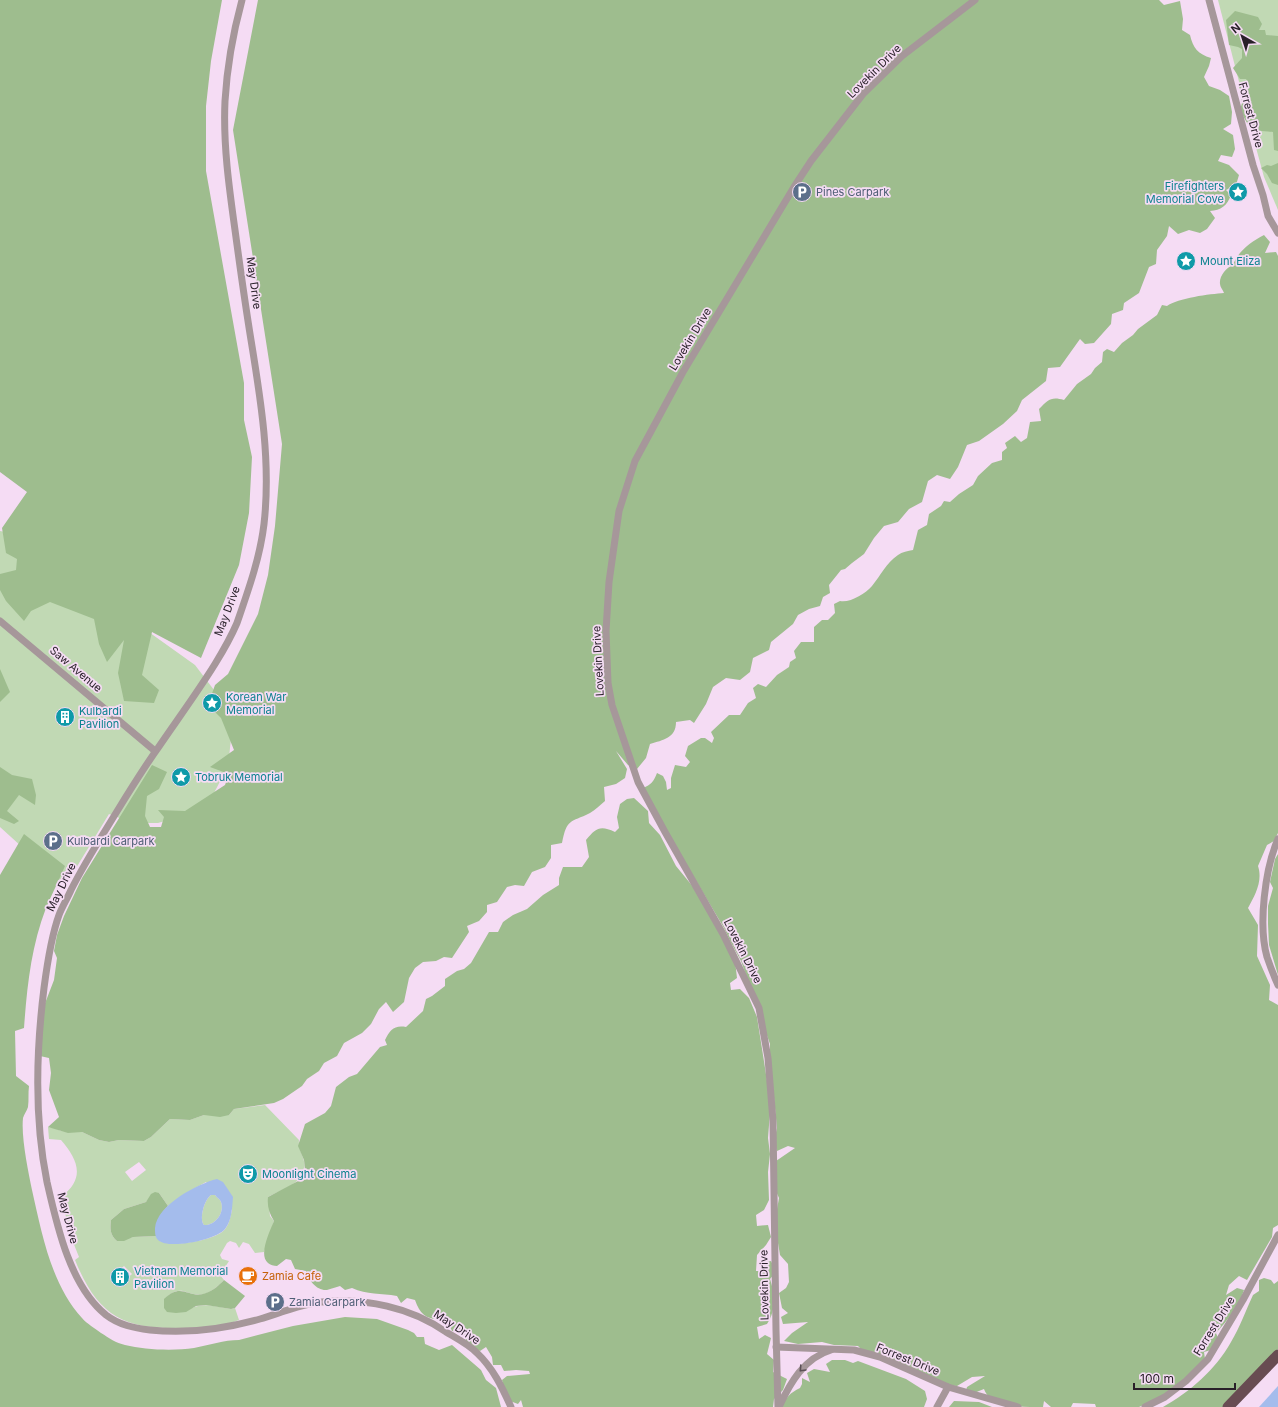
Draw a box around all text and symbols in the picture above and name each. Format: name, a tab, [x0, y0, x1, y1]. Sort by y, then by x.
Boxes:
north arrow	[1222, 16, 1262, 56]
text: N	[1228, 20, 1243, 36]
street label: Lovekin Drive	[844, 41, 904, 101]
street label: Forrest Drive	[1236, 81, 1266, 149]
place label: Firefighters Memorial Cove	[1146, 179, 1224, 206]
parking icon: Pines Carpark	[791, 181, 813, 203]
place icon: Firefighters Memorial Cove	[1227, 181, 1249, 203]
place label: Pines Carpark	[816, 185, 889, 199]
place icon: Mount Eliza	[1175, 250, 1197, 272]
place label: Mount Eliza	[1200, 254, 1260, 268]
street label: May Drive	[243, 256, 265, 310]
street label: Lovekin Drive	[666, 305, 714, 373]
street label: May Drive	[211, 584, 243, 638]
street label: Lovekin Drive	[589, 625, 607, 697]
street label: Saw Avenue	[47, 643, 105, 695]
place label: Korean War Memorial	[226, 690, 286, 717]
place icon: Korean War Memorial	[201, 692, 223, 714]
place label: Kulbardi Pavilion	[79, 704, 122, 731]
building icon: Kulbardi Pavilion	[54, 706, 76, 728]
place icon: Tobruk Memorial	[170, 766, 192, 788]
place label: Tobruk Memorial	[195, 770, 283, 784]
parking icon: Kulbardi Carpark	[42, 830, 64, 852]
place label: Kulbardi Carpark	[67, 834, 155, 848]
street label: May Drive	[43, 860, 79, 914]
street label: Lovekin Drive	[721, 916, 765, 986]
theatre icon: Moonlight Cinema	[237, 1163, 259, 1185]
place label: Moonlight Cinema	[262, 1167, 356, 1181]
street label: May Drive	[54, 1191, 82, 1245]
street label: Lovekin Drive	[756, 1250, 772, 1320]
place label: Vietnam Memorial Pavilion	[134, 1264, 228, 1291]
cafe icon: Zamia Cafe	[237, 1265, 259, 1287]
building icon: Vietnam Memorial Pavilion	[109, 1266, 131, 1288]
place label: Zamia Cafe	[262, 1269, 321, 1283]
parking icon: Zamia Carpark	[264, 1291, 286, 1313]
street label: Forrest Drive	[1190, 1294, 1238, 1358]
place label: Zamia Carpark	[289, 1295, 366, 1309]
street label: May Drive	[431, 1307, 483, 1347]
street label: Forrest Drive	[874, 1340, 942, 1378]
one-way arrow	[800, 1364, 807, 1372]
scale bar	[1134, 1365, 1235, 1391]
text: 100 m	[1140, 1371, 1174, 1386]

